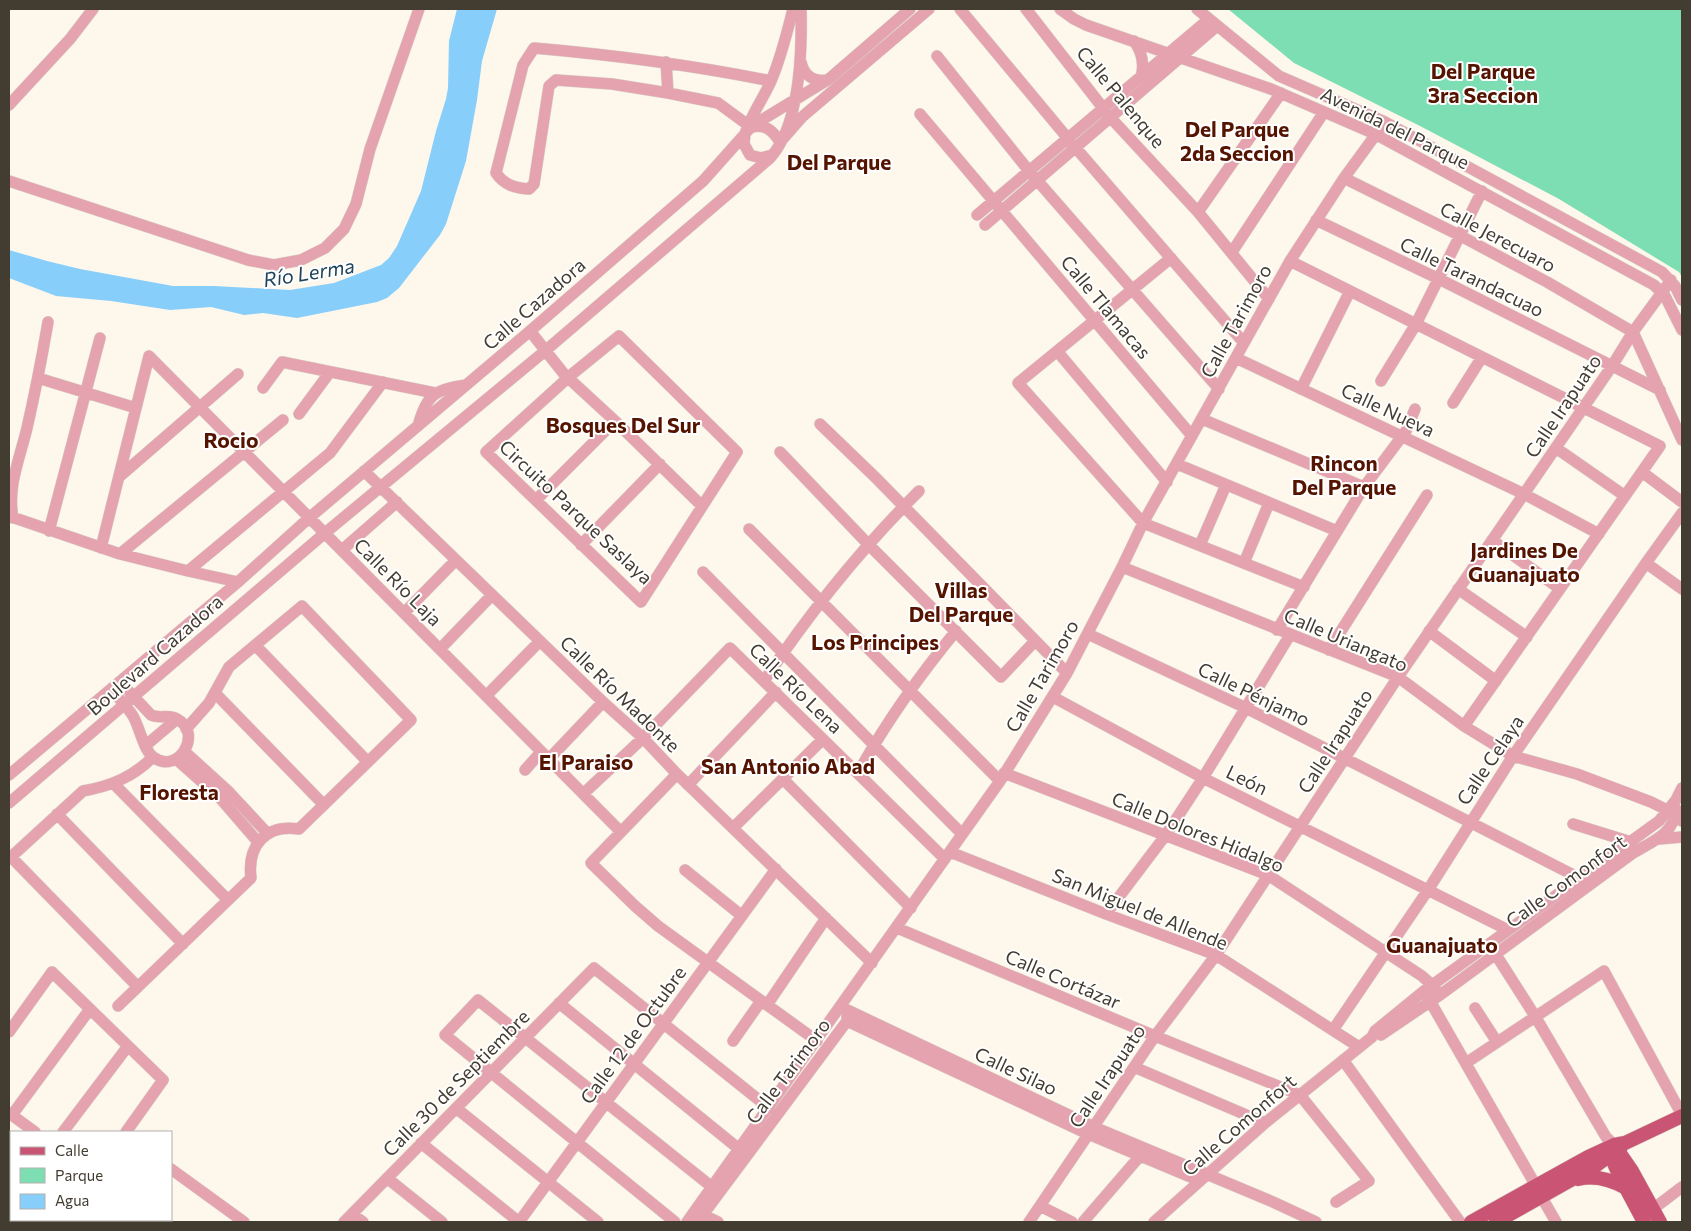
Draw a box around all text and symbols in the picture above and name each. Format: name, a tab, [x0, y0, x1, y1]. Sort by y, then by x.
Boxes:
street label: Calle Palenque	[1072, 41, 1171, 152]
district label: Del Parque 3ra Seccion	[1428, 58, 1538, 107]
street label: Avenida del Parque	[1317, 82, 1473, 173]
district label: Del Parque 2da Seccion	[1180, 116, 1294, 165]
district label: Del Parque	[787, 149, 891, 174]
street label: Calle Jerecuaro	[1436, 196, 1560, 277]
street label: Calle Tarandacuao	[1397, 232, 1548, 321]
street label: Calle Tlamacas	[1057, 250, 1156, 363]
water label: Río Lerma	[261, 253, 356, 291]
street label: Calle Cazadora	[478, 253, 590, 354]
street label: Calle Tarimoro	[1195, 260, 1276, 381]
street label: Calle Irapuato	[1520, 350, 1606, 462]
street label: Calle Nueva	[1338, 378, 1439, 441]
district label: Bosques Del Sur	[546, 412, 701, 437]
district label: Rocio	[204, 427, 258, 452]
street label: Circuito Parque Saslaya	[495, 435, 658, 589]
district label: Rincon Del Parque	[1292, 450, 1396, 499]
street label: Calle Río Laja	[350, 533, 447, 630]
district label: Jardines De Guanajuato	[1468, 537, 1580, 586]
district label: Villas Del Parque	[909, 577, 1013, 626]
street label: Boulevard Cazadora	[82, 589, 227, 720]
street label: Calle Uriangato	[1281, 603, 1412, 676]
street label: Calle Tarimoro	[1000, 616, 1083, 736]
district label: Los Principes	[811, 629, 939, 654]
street label: Calle Río Madonte	[556, 631, 685, 757]
street label: Calle Río Lena	[745, 637, 848, 738]
street label: Calle Pénjamo	[1195, 657, 1314, 731]
street label: Calle Irapuato	[1292, 684, 1377, 797]
street label: Calle Celaya	[1451, 710, 1528, 809]
district label: El Paraiso	[539, 749, 633, 774]
district label: San Antonio Abad	[701, 753, 875, 778]
street label: León	[1223, 760, 1272, 799]
district label: Floresta	[139, 779, 219, 804]
street label: Calle Dolores Hidalgo	[1109, 786, 1288, 877]
street label: Calle Comonfort	[1501, 829, 1631, 932]
street label: San Miguel de Allende	[1049, 863, 1231, 954]
district label: Guanajuato	[1386, 932, 1498, 957]
street label: Calle Cortázar	[1002, 944, 1125, 1013]
street label: Calle 12 de Octubre	[575, 961, 690, 1108]
street label: Calle 30 de Septiembre	[378, 1005, 534, 1161]
street label: Calle Tarimoro	[741, 1014, 835, 1128]
street label: Calle Irapuato	[1064, 1020, 1150, 1132]
street label: Calle Silao	[971, 1041, 1061, 1100]
street label: Calle Comonfort	[1177, 1069, 1300, 1180]
legend	[10, 1131, 172, 1221]
text: Calle	[55, 1141, 89, 1159]
text: Parque	[55, 1166, 103, 1184]
text: Agua	[55, 1191, 89, 1209]

